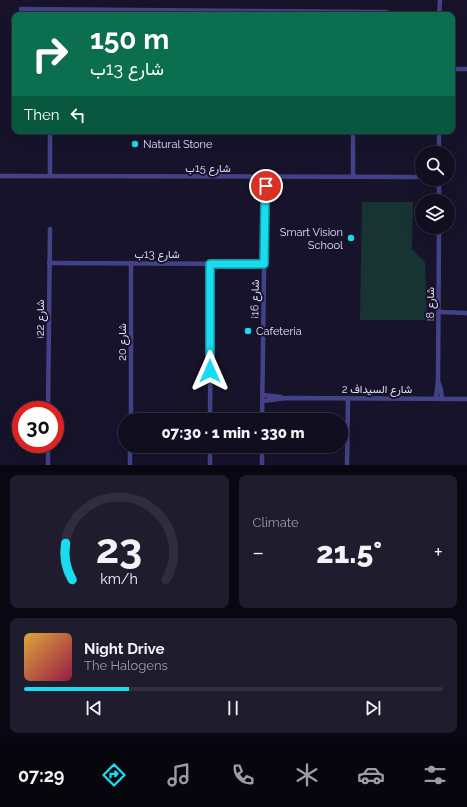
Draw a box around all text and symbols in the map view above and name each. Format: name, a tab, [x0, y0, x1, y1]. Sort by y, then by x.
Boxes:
text: 150 m	[90, 23, 169, 56]
icon: right	[24, 28, 76, 80]
text: شارع 13ب	[90, 58, 164, 79]
icon: left	[67, 104, 89, 126]
text: Then	[24, 106, 59, 124]
place label: Natural Stone	[143, 138, 213, 151]
marker: Natural Stone	[130, 139, 140, 149]
map controls	[415, 146, 455, 234]
button: search	[415, 146, 455, 186]
street label: شارع 15ب	[185, 162, 231, 176]
pin	[249, 169, 283, 203]
icon: arrive	[255, 175, 277, 197]
button: layers	[415, 194, 455, 234]
place label: Smart Vision School	[280, 226, 343, 252]
marker: Smart Vision School	[346, 233, 356, 243]
street label: شارع 13ب	[134, 248, 180, 262]
street label: شارع 16ا	[248, 279, 263, 319]
street label: شارع 8ا	[424, 287, 438, 321]
street label: شارع 22ا	[34, 299, 48, 338]
street label: شارع 20	[116, 323, 130, 361]
place label: Cafeteria	[256, 325, 302, 338]
marker: Cafeteria	[243, 326, 253, 336]
position arrow	[189, 350, 231, 392]
street label: شارع السيداف 2	[342, 383, 413, 397]
speed limit sign: 30	[12, 401, 64, 453]
text: 07:30 · 1 min · 330 m	[161, 424, 305, 442]
text: Climate	[253, 515, 299, 530]
text: 23	[96, 523, 143, 572]
text: 21.5°	[316, 535, 382, 570]
text: −	[253, 539, 264, 565]
text: +	[434, 539, 443, 565]
text: km/h	[100, 570, 138, 586]
text: Night Drive	[84, 640, 164, 658]
text: The Halogens	[84, 658, 168, 673]
icon: previous	[83, 697, 105, 719]
icon: pause	[222, 697, 244, 719]
icon: next	[362, 697, 384, 719]
icon: directions	[100, 761, 128, 789]
icon: music	[165, 761, 193, 789]
icon: phone	[229, 761, 257, 789]
icon: climate	[293, 761, 321, 789]
icon: car	[357, 761, 385, 789]
icon: filters	[421, 761, 449, 789]
text: 07:29	[18, 765, 64, 786]

